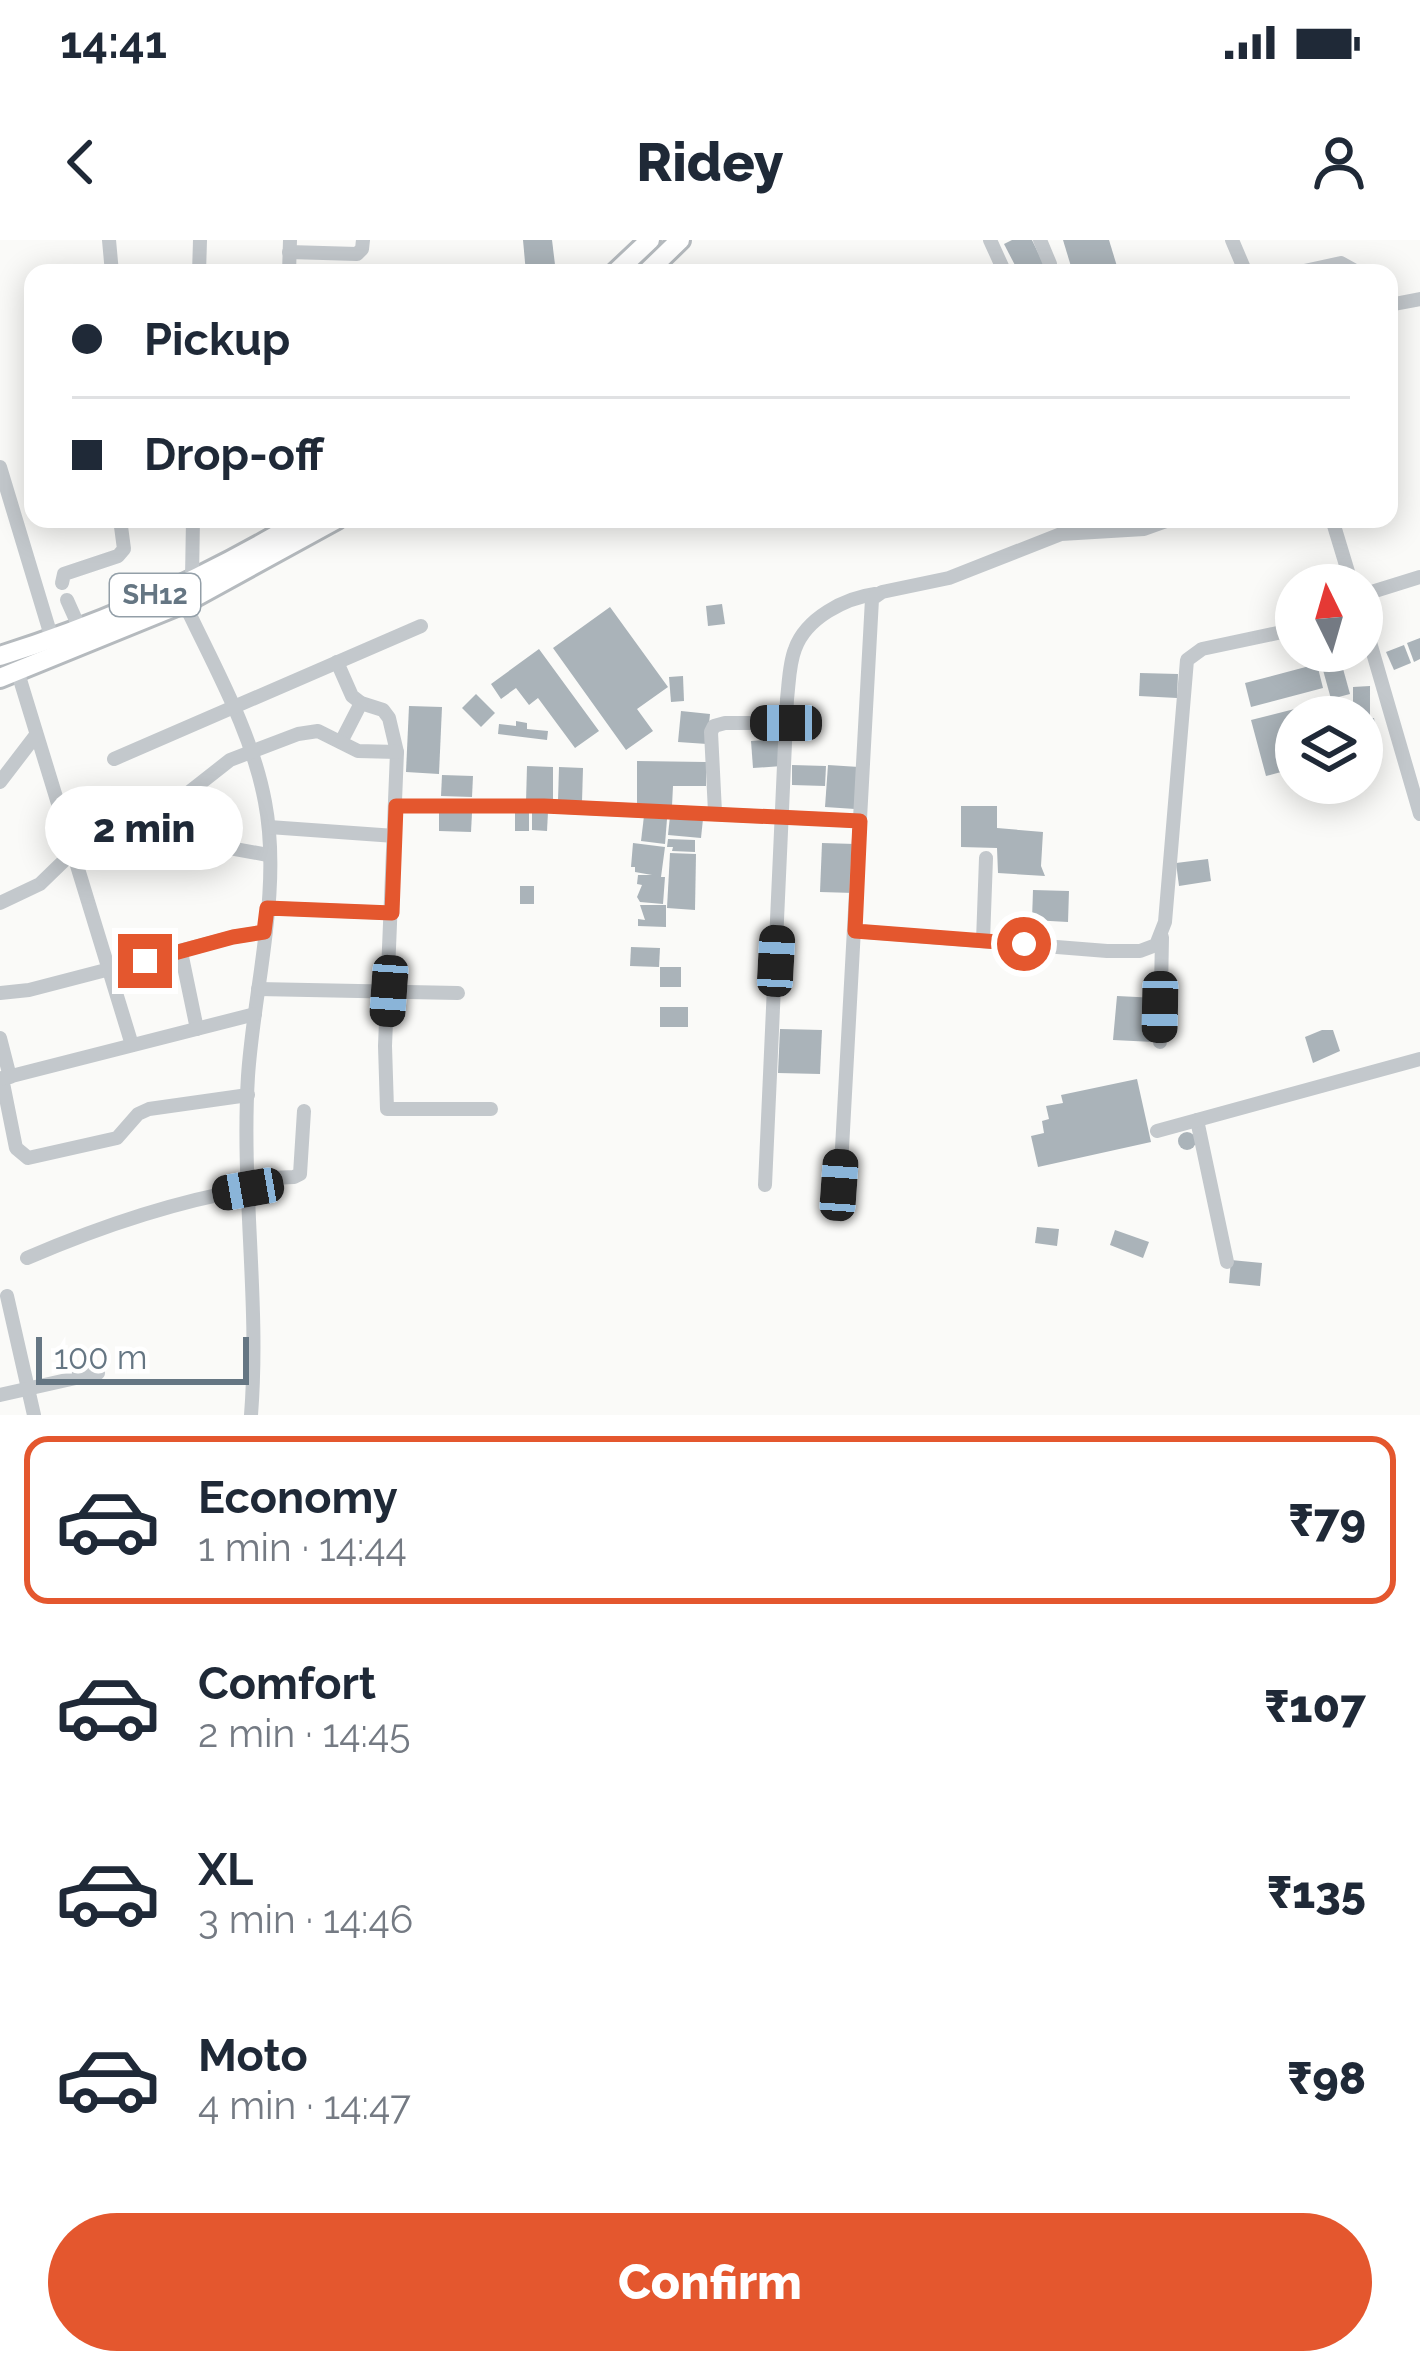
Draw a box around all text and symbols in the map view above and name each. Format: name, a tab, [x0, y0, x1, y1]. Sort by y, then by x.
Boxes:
text: 14:41	[60, 16, 167, 69]
icon: back	[48, 129, 114, 195]
icon: person	[1306, 129, 1372, 195]
text: Ridey	[636, 130, 784, 194]
text: Pickup	[144, 313, 290, 366]
text: Drop-off	[144, 428, 324, 481]
north arrow	[1275, 564, 1383, 672]
map controls	[1275, 564, 1383, 804]
road number: SH12	[110, 574, 200, 616]
button: layers	[1275, 696, 1383, 804]
car	[750, 705, 822, 741]
callout: 2 min	[46, 787, 244, 871]
text: 2 min	[93, 805, 195, 851]
route start	[997, 917, 1051, 971]
car	[756, 924, 796, 998]
route end	[118, 934, 172, 988]
car	[369, 954, 409, 1028]
car	[1141, 971, 1179, 1043]
car	[819, 1148, 859, 1222]
car	[209, 1165, 287, 1213]
scale bar	[36, 1331, 249, 1384]
text: 100 m	[54, 1338, 147, 1377]
icon: car	[54, 1466, 162, 1574]
text: Economy	[198, 1471, 398, 1524]
text: ₹79	[1289, 1494, 1366, 1547]
text: 1 min · 14:44	[198, 1524, 407, 1570]
icon: car	[54, 1652, 162, 1760]
text: Comfort	[198, 1657, 376, 1710]
text: ₹107	[1264, 1680, 1366, 1733]
text: 2 min · 14:45	[198, 1710, 410, 1756]
icon: car	[54, 1838, 162, 1946]
text: XL	[198, 1843, 253, 1896]
text: ₹135	[1267, 1866, 1366, 1919]
text: 3 min · 14:46	[198, 1896, 413, 1942]
icon: car	[54, 2024, 162, 2132]
text: Moto	[198, 2029, 308, 2082]
text: ₹98	[1287, 2052, 1366, 2105]
text: 4 min · 14:47	[198, 2082, 411, 2128]
button: Confirm	[48, 2213, 1372, 2351]

